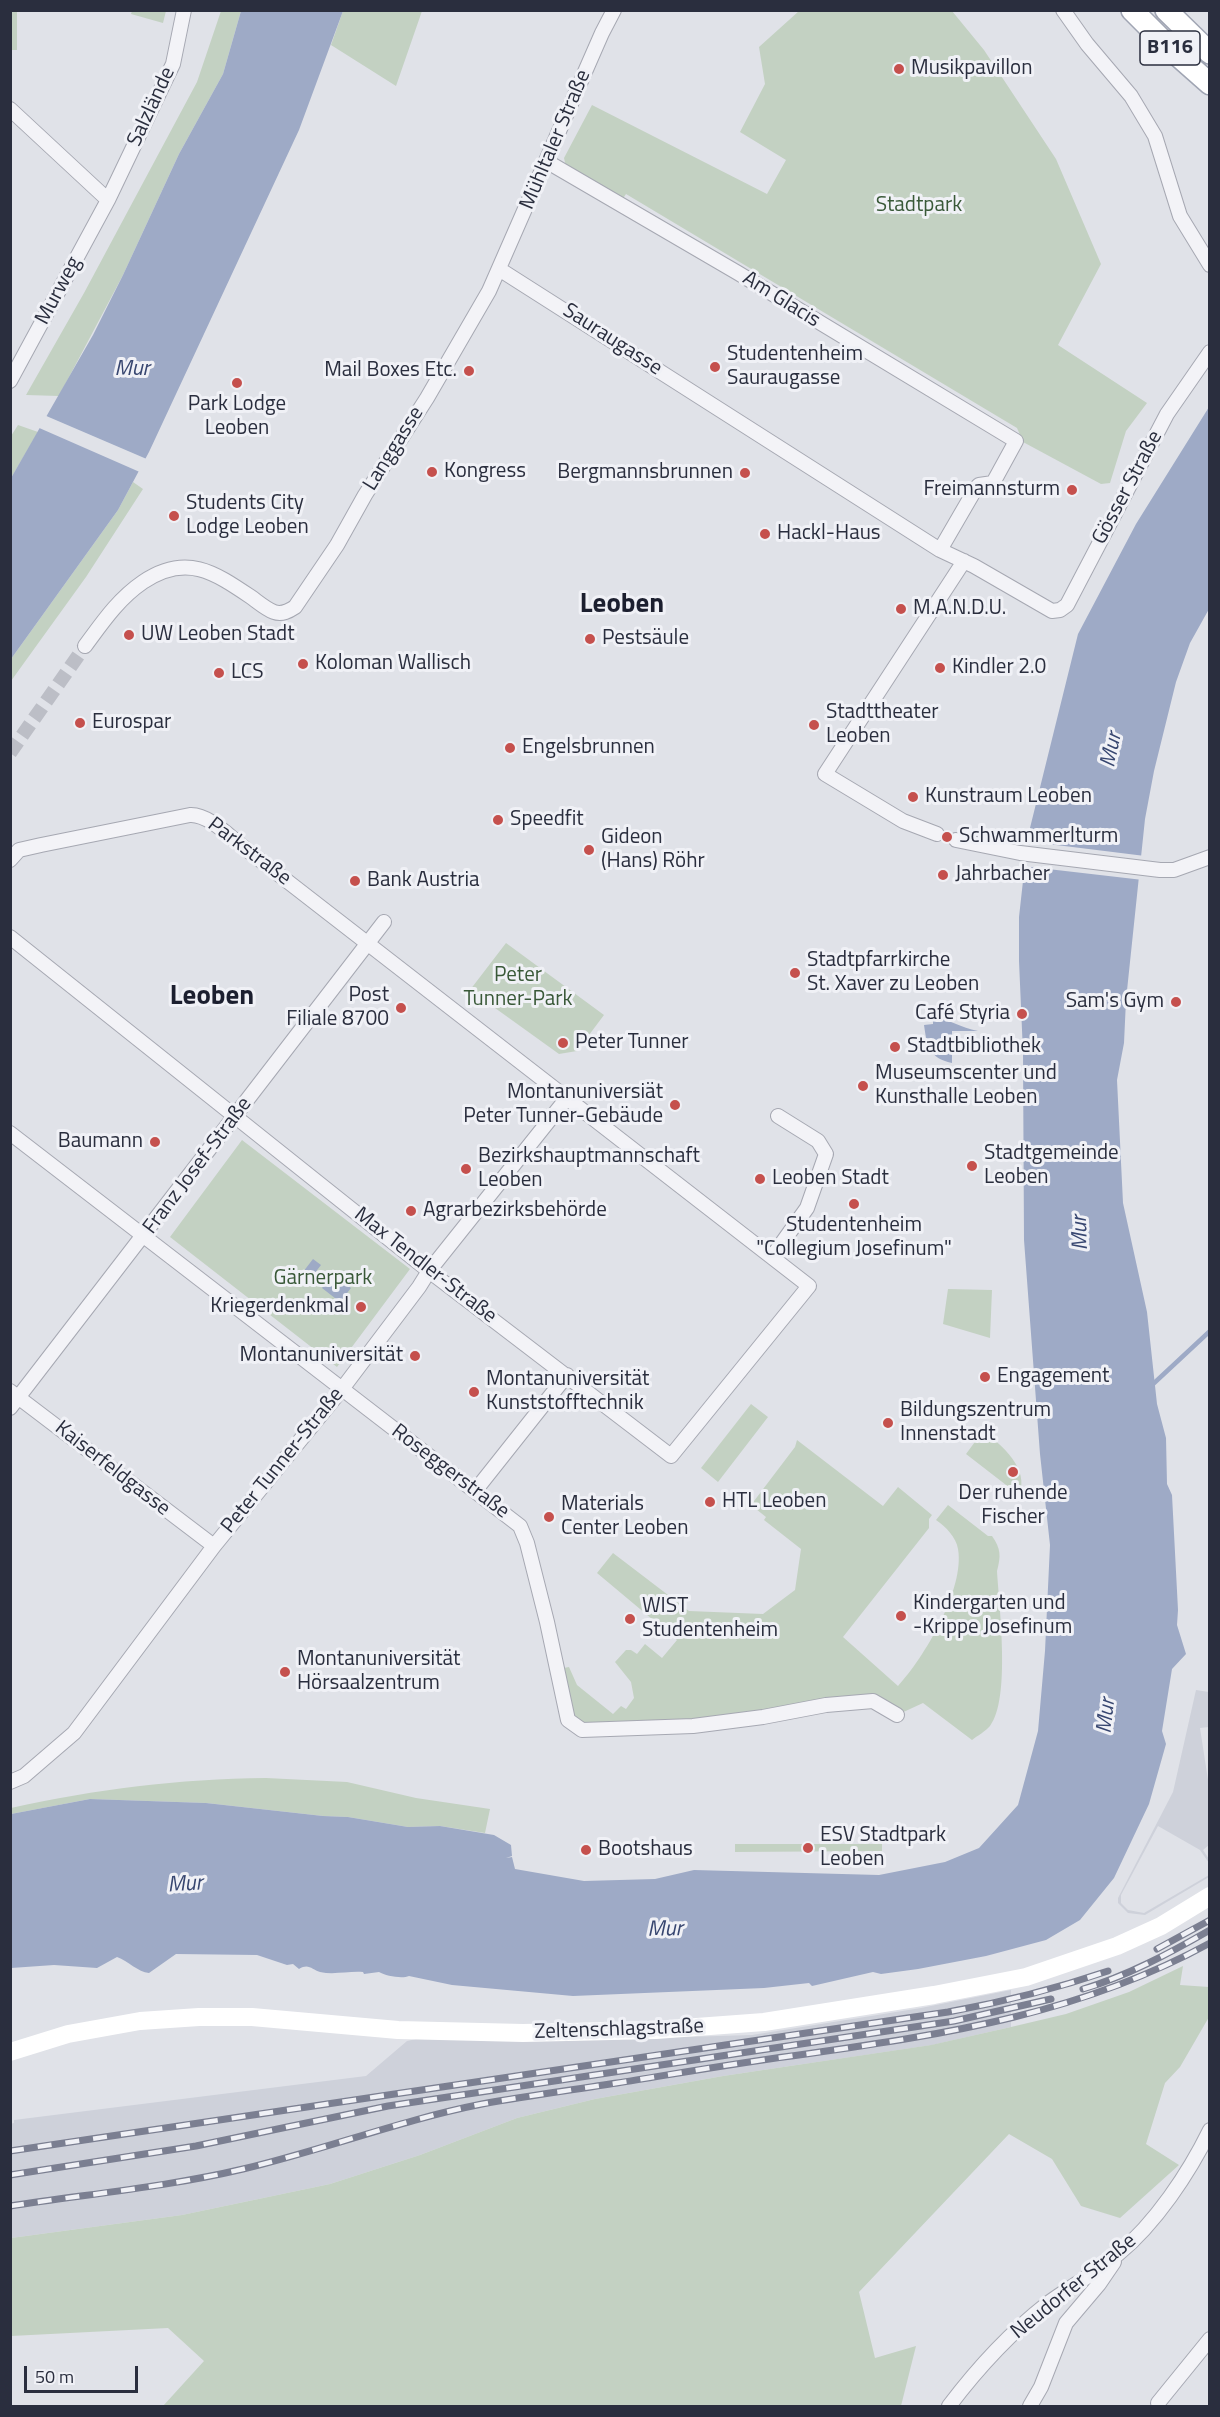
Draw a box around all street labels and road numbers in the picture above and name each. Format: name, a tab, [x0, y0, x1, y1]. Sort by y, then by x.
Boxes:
road number: B116	[1140, 31, 1200, 65]
street label: Salzlände	[123, 63, 181, 151]
street label: Mühltaler Straße	[515, 66, 597, 214]
street label: Murweg	[31, 253, 87, 329]
street label: Am Glacis	[738, 266, 824, 334]
street label: Sauraugasse	[558, 299, 666, 381]
street label: Langgasse	[358, 402, 430, 496]
street label: Gösser Straße	[1088, 427, 1168, 549]
street label: Parkstraße	[202, 813, 296, 891]
street label: Franz Josef-Straße	[138, 1093, 258, 1239]
street label: Max Tendler-Straße	[349, 1203, 501, 1329]
street label: Peter Tunner-Straße	[216, 1383, 350, 1539]
street label: Kaiserfeldgasse	[49, 1416, 175, 1522]
street label: Roseggerstraße	[386, 1419, 514, 1525]
street label: Zeltenschlagstraße	[534, 2014, 704, 2046]
street label: Neudorfer Straße	[1006, 2229, 1142, 2345]

